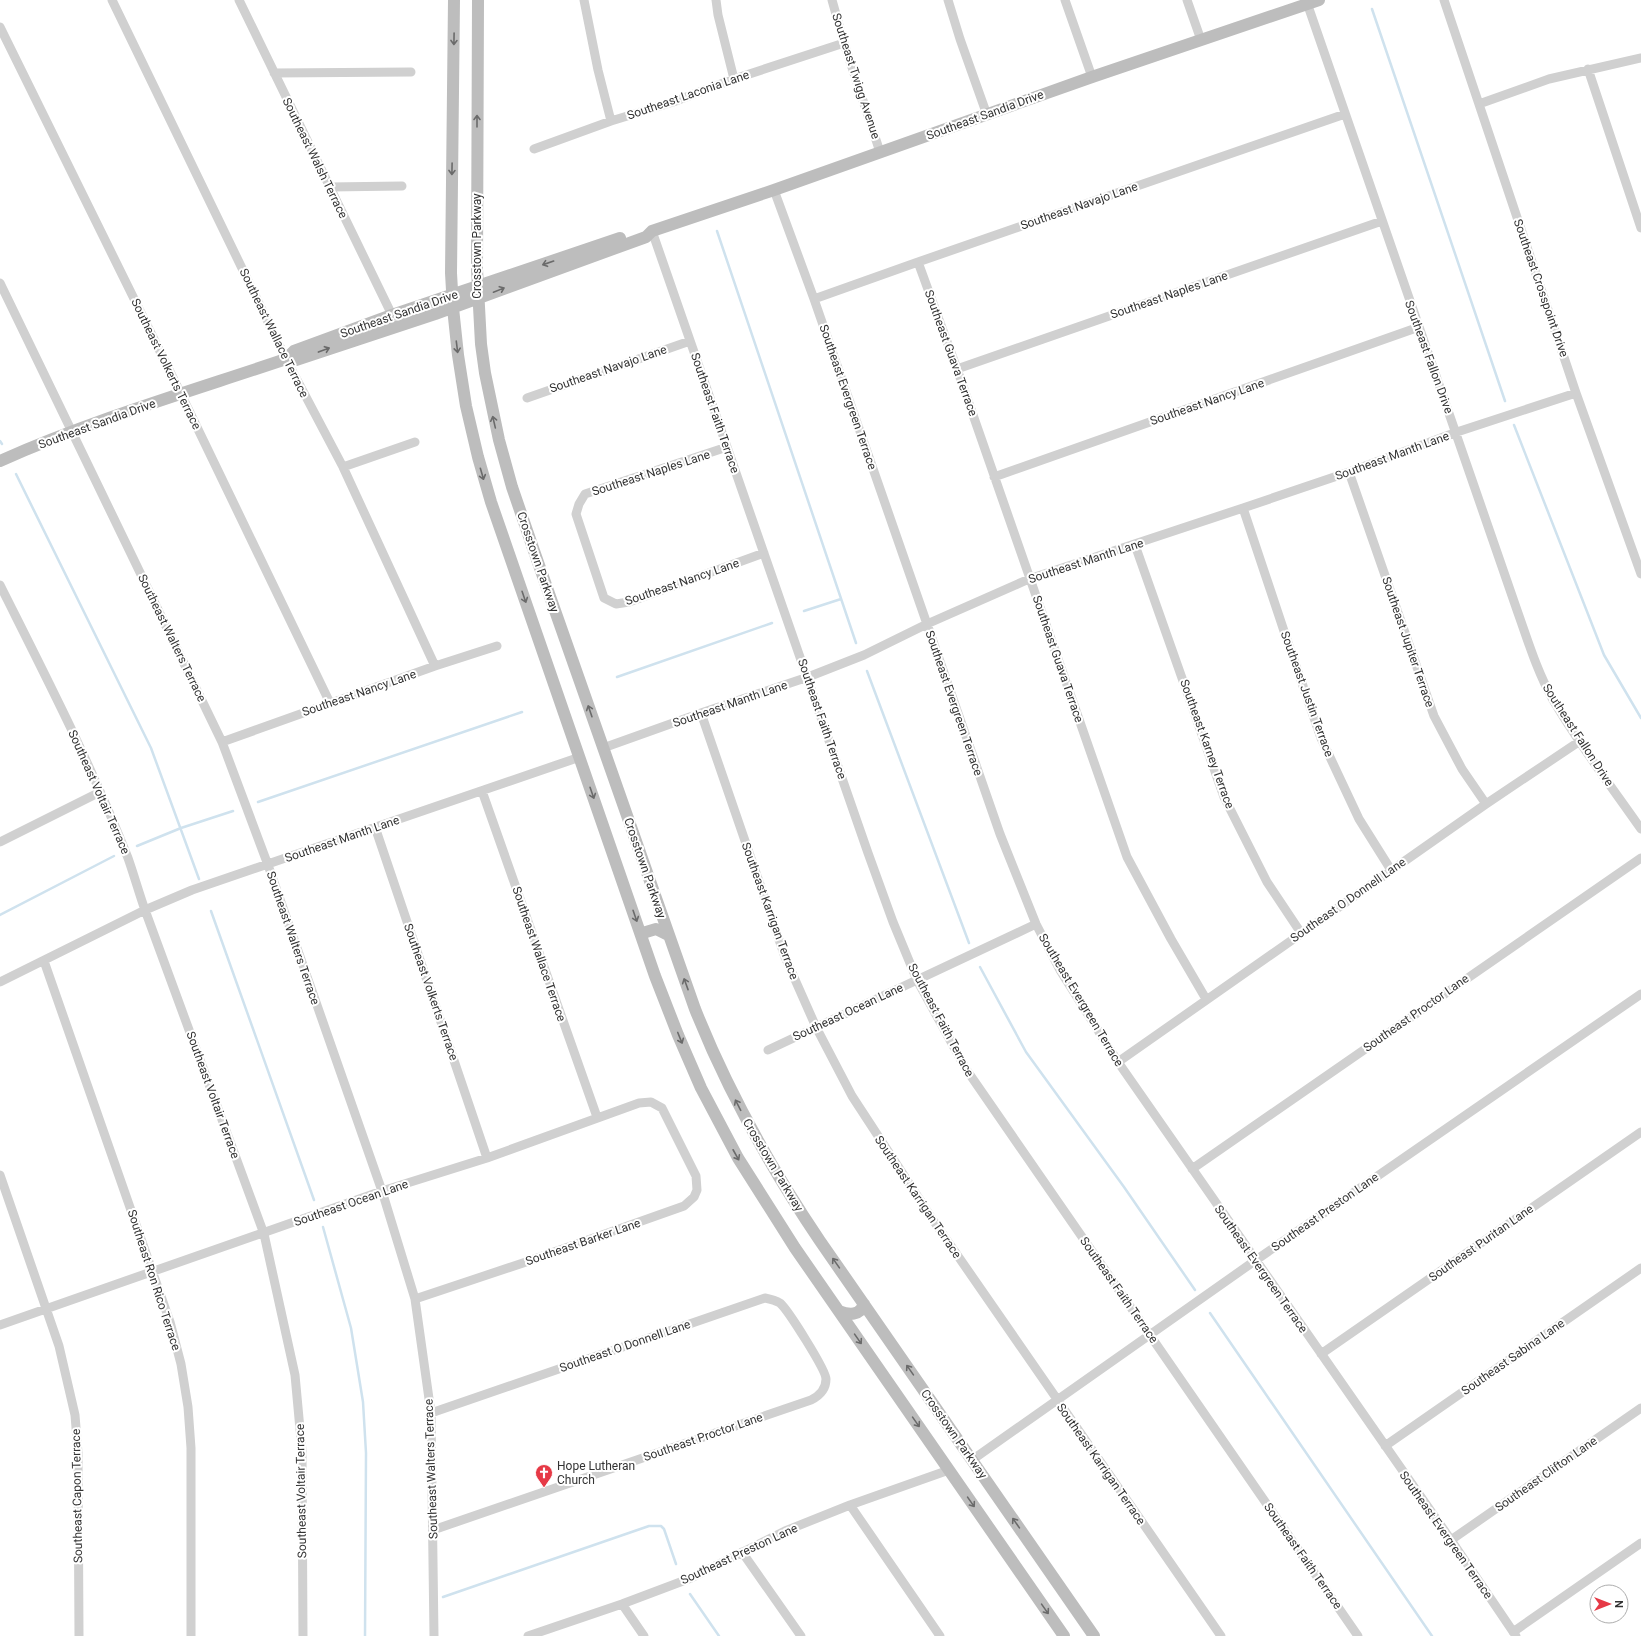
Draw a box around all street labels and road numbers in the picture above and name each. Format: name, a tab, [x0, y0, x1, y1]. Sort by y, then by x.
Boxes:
street label: Southeast Twigg Avenue	[829, 11, 883, 141]
street label: Southeast Laconia Lane	[625, 68, 751, 122]
street label: Southeast Sandia Drive	[925, 87, 1045, 143]
street label: Southeast Walsh Terrace	[280, 95, 350, 221]
street label: Southeast Navajo Lane	[1019, 179, 1139, 233]
street label: Crosstown Parkway	[470, 193, 484, 299]
street label: Southeast Crosspoint Drive	[1511, 217, 1571, 359]
street label: Southeast Wallace Terrace	[237, 266, 311, 400]
street label: Southeast Naples Lane	[1108, 268, 1230, 322]
street label: Southeast Sandia Drive	[338, 287, 460, 341]
street label: Southeast Guava Terrace	[922, 288, 980, 418]
street label: Southeast Volkerts Terrace	[128, 296, 204, 432]
street label: Southeast Fallon Drive	[1402, 299, 1456, 415]
street label: Southeast Evergreen Terrace	[817, 323, 879, 471]
street label: Southeast Navajo Lane	[548, 342, 668, 396]
street label: Southeast Faith Terrace	[688, 351, 742, 475]
street label: Southeast Nancy Lane	[1148, 376, 1266, 428]
street label: Southeast Sandia Drive	[37, 396, 157, 452]
street label: Southeast Manth Lane	[1333, 429, 1451, 483]
street label: Southeast Naples Lane	[590, 447, 712, 499]
street label: Crosstown Parkway	[514, 510, 562, 614]
street label: Southeast Manth Lane	[1027, 536, 1145, 586]
street label: Southeast Nancy Lane	[623, 556, 741, 608]
street label: Southeast Walters Terrace	[135, 572, 209, 704]
street label: Southeast Jupiter Terrace	[1379, 575, 1437, 709]
street label: Southeast Guava Terrace	[1030, 594, 1086, 724]
street label: Southeast Evergreen Terrace	[923, 629, 985, 777]
street label: Southeast Justin Terrace	[1278, 629, 1336, 759]
street label: Southeast Faith Terrace	[795, 657, 849, 781]
street label: Southeast Nancy Lane	[300, 667, 418, 719]
street label: Southeast Karney Terrace	[1177, 677, 1237, 811]
street label: Southeast Manth Lane	[671, 678, 789, 730]
street label: Southeast Fallon Drive	[1540, 681, 1616, 789]
street label: Southeast Voltair Terrace	[65, 728, 133, 856]
street label: Southeast Manth Lane	[283, 813, 401, 865]
street label: Crosstown Parkway	[621, 816, 669, 920]
street label: Southeast Karrigan Terrace	[739, 841, 801, 981]
street label: Southeast O Donnell Lane	[1288, 855, 1408, 945]
street label: Southeast Walters Terrace	[264, 869, 322, 1007]
street label: Southeast Wallace Terrace	[509, 885, 569, 1023]
street label: Southeast Volkerts Terrace	[401, 922, 461, 1062]
street label: Southeast Evergreen Terrace	[1036, 931, 1126, 1069]
street label: Southeast Faith Terrace	[905, 961, 977, 1079]
street label: Southeast Proctor Lane	[1361, 971, 1471, 1055]
street label: Southeast Ocean Lane	[791, 980, 905, 1044]
street label: Southeast Voltair Terrace	[183, 1029, 243, 1161]
street label: Crosstown Parkway	[740, 1116, 806, 1214]
street label: Southeast Karrigan Terrace	[872, 1133, 964, 1261]
street label: Southeast Preston Lane	[1269, 1170, 1381, 1254]
street label: Southeast Ocean Lane	[292, 1177, 410, 1229]
street label: Southeast Evergreen Terrace	[1211, 1202, 1311, 1336]
street label: Southeast Puritan Lane	[1426, 1202, 1536, 1284]
street label: Southeast Ron Rico Terrace	[125, 1208, 183, 1352]
street label: Southeast Barker Lane	[524, 1216, 642, 1268]
street label: Southeast Faith Terrace	[1077, 1234, 1161, 1346]
street label: Southeast Sabina Lane	[1459, 1316, 1567, 1398]
street label: Southeast O Donnell Lane	[558, 1317, 692, 1375]
street label: Crosstown Parkway	[918, 1387, 990, 1482]
street label: Southeast Walters Terrace	[422, 1399, 440, 1539]
street label: Southeast Karrigan Terrace	[1054, 1401, 1148, 1527]
street label: Southeast Proctor Lane	[641, 1410, 765, 1464]
street label: Southeast Voltair Terrace	[293, 1424, 309, 1558]
street label: Southeast Capon Terrace	[69, 1429, 85, 1563]
street label: Southeast Clifton Lane	[1492, 1434, 1600, 1514]
street label: Southeast Evergreen Terrace	[1396, 1468, 1496, 1602]
street label: Southeast Faith Terrace	[1261, 1500, 1345, 1612]
street label: Southeast Preston Lane	[678, 1521, 800, 1587]

